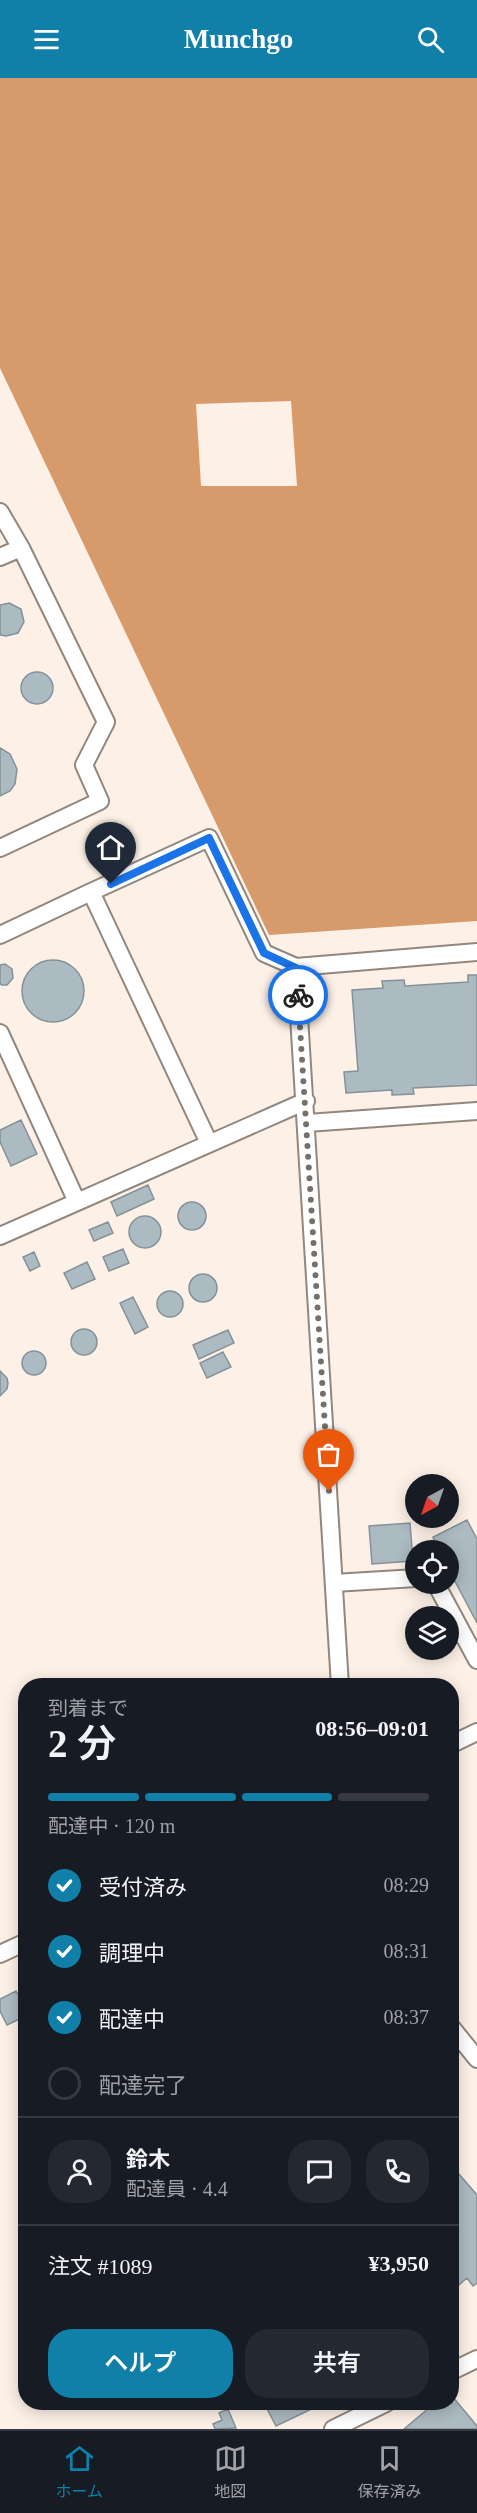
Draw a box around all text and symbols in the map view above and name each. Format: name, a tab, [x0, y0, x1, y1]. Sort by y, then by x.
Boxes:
icon: menu	[30, 23, 63, 56]
icon: search	[414, 23, 447, 56]
text: Munchgo	[184, 24, 293, 54]
pin	[85, 822, 136, 884]
icon: home	[94, 831, 127, 864]
courier	[268, 965, 328, 1025]
icon: bike	[282, 979, 315, 1012]
pin	[303, 1429, 354, 1491]
icon: bag	[312, 1438, 345, 1471]
north arrow	[405, 1474, 459, 1528]
map controls	[405, 1474, 459, 1660]
button: locate	[405, 1540, 459, 1594]
button: layers	[405, 1606, 459, 1660]
text: 到着まで	[48, 1697, 128, 1719]
text: 08:56–09:01	[315, 1716, 429, 1741]
text: 2 分	[48, 1722, 116, 1765]
text: 配達中 · 120 m	[48, 1815, 175, 1837]
icon: check	[48, 1869, 81, 1902]
text: 08:29	[383, 1874, 429, 1896]
text: 受付済み	[99, 1875, 187, 1900]
icon: check	[48, 1935, 81, 1968]
text: 08:31	[383, 1940, 429, 1962]
text: 調理中	[99, 1941, 165, 1966]
icon: check	[48, 2001, 81, 2034]
text: 08:37	[383, 2006, 429, 2028]
text: 配達中	[99, 2007, 165, 2032]
text: 配達完了	[99, 2073, 187, 2098]
button: person	[48, 2140, 111, 2203]
button: chat	[288, 2140, 351, 2203]
button: phone	[366, 2140, 429, 2203]
text: 鈴木	[126, 2147, 170, 2172]
text: 配達員 · 4.4	[126, 2178, 228, 2200]
text: ¥3,950	[369, 2251, 429, 2276]
text: 注文 #1089	[48, 2254, 153, 2279]
button: ヘルプ	[48, 2329, 233, 2398]
button: 共有	[245, 2329, 429, 2398]
tab: ホーム	[55, 2442, 103, 2502]
tab: 地図	[214, 2442, 247, 2502]
tab: 保存済み	[358, 2442, 422, 2502]

